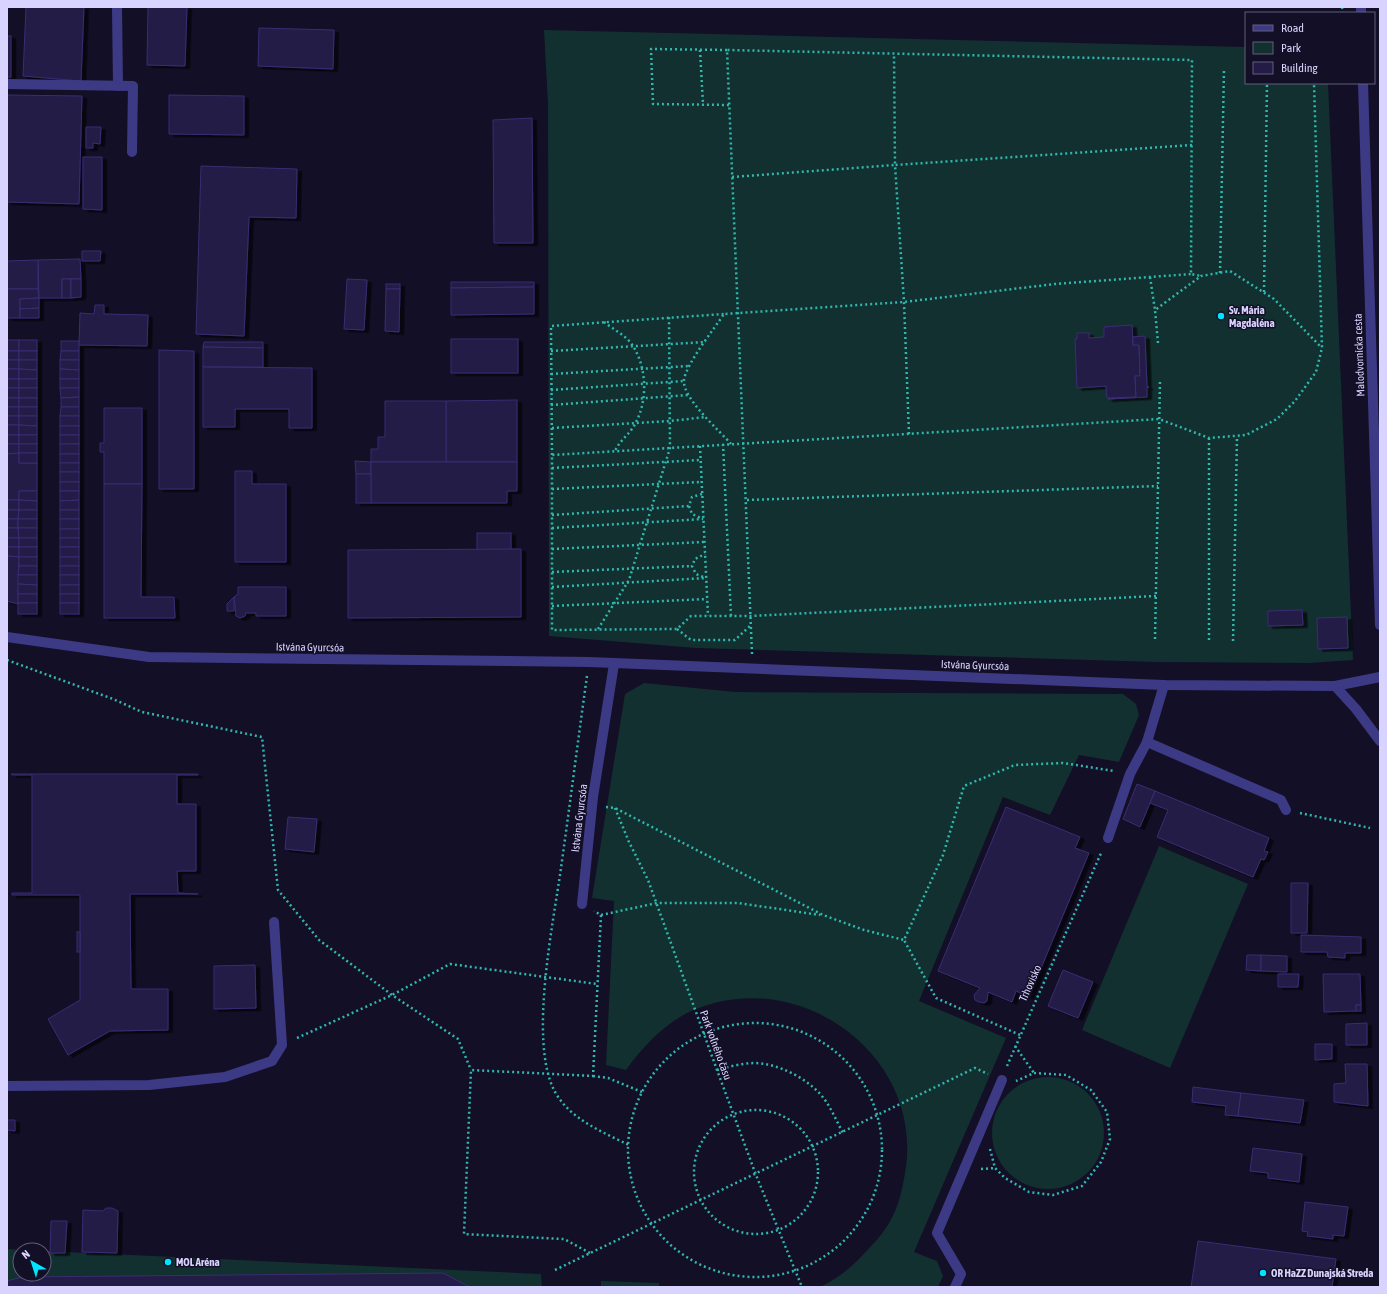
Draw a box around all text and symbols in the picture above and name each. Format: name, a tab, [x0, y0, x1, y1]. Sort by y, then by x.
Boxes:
legend	[1245, 12, 1375, 84]
text: Road	[1281, 21, 1304, 35]
text: Park	[1281, 41, 1302, 55]
text: Building	[1281, 61, 1319, 75]
place label: Sv. Mária Magdaléna	[1229, 304, 1275, 329]
marker: Sv. Mária Magdaléna	[1216, 311, 1226, 321]
street label: Malodvornícka cesta	[1352, 313, 1366, 397]
street label: Istvána Gyurcsóa	[276, 640, 344, 654]
street label: Istvána Gyurcsóa	[941, 658, 1009, 672]
street label: Istvána Gyurcsóa	[569, 783, 589, 853]
street label: Trhovisko	[1017, 963, 1043, 1003]
street label: Park voľného času	[698, 1009, 734, 1081]
north arrow	[12, 1242, 52, 1282]
text: N	[19, 1248, 32, 1261]
place label: MOL Aréna	[176, 1256, 220, 1268]
marker: MOL Aréna	[163, 1257, 173, 1267]
place label: OR HaZZ Dunajská Streda	[1271, 1267, 1373, 1279]
marker: OR HaZZ Dunajská Streda	[1258, 1268, 1268, 1278]

